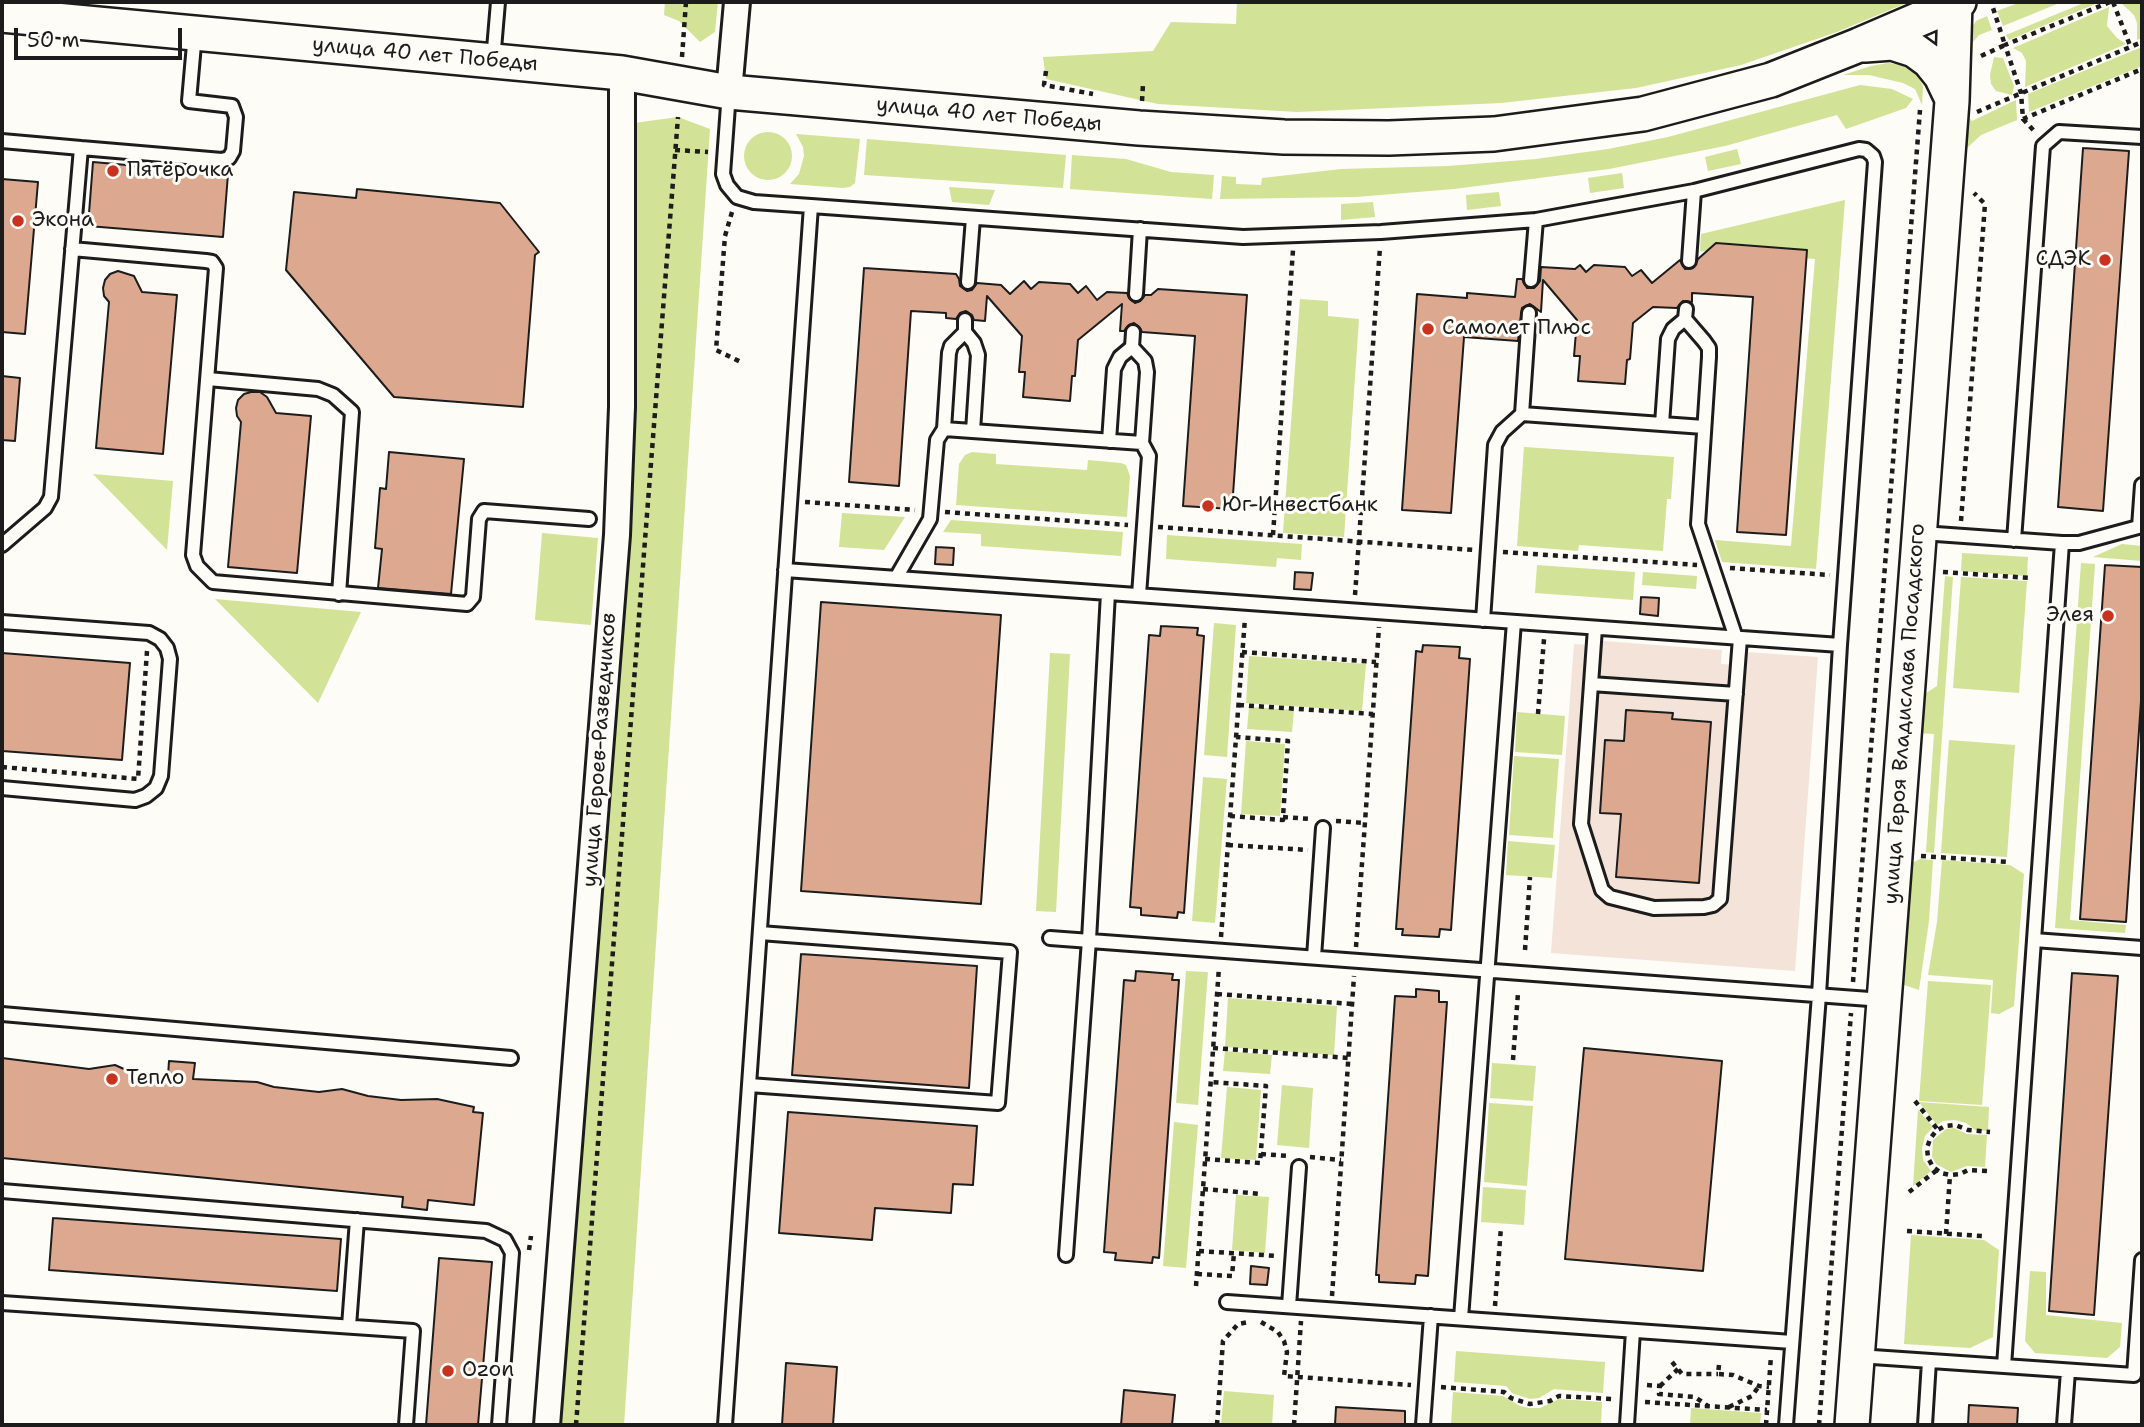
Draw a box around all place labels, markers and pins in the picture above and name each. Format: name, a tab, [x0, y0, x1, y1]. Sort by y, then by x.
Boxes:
place label: Пятёрочка	[127, 158, 233, 184]
marker: Пятёрочка	[105, 163, 121, 179]
place label: Экона	[32, 208, 94, 234]
marker: Экона	[10, 213, 26, 229]
place label: СДЭК	[2036, 247, 2091, 273]
marker: СДЭК	[2097, 252, 2113, 268]
place label: Самолет Плюс	[1442, 316, 1591, 342]
marker: Самолет Плюс	[1420, 321, 1436, 337]
place label: Юг-Инвестбанк	[1222, 493, 1378, 519]
marker: Юг-Инвестбанк	[1200, 498, 1216, 514]
place label: Элея	[2046, 603, 2094, 629]
marker: Элея	[2100, 608, 2116, 624]
place label: Тепло	[126, 1066, 184, 1092]
marker: Тепло	[104, 1071, 120, 1087]
place label: Ozon	[462, 1358, 514, 1384]
marker: Ozon	[440, 1363, 456, 1379]

